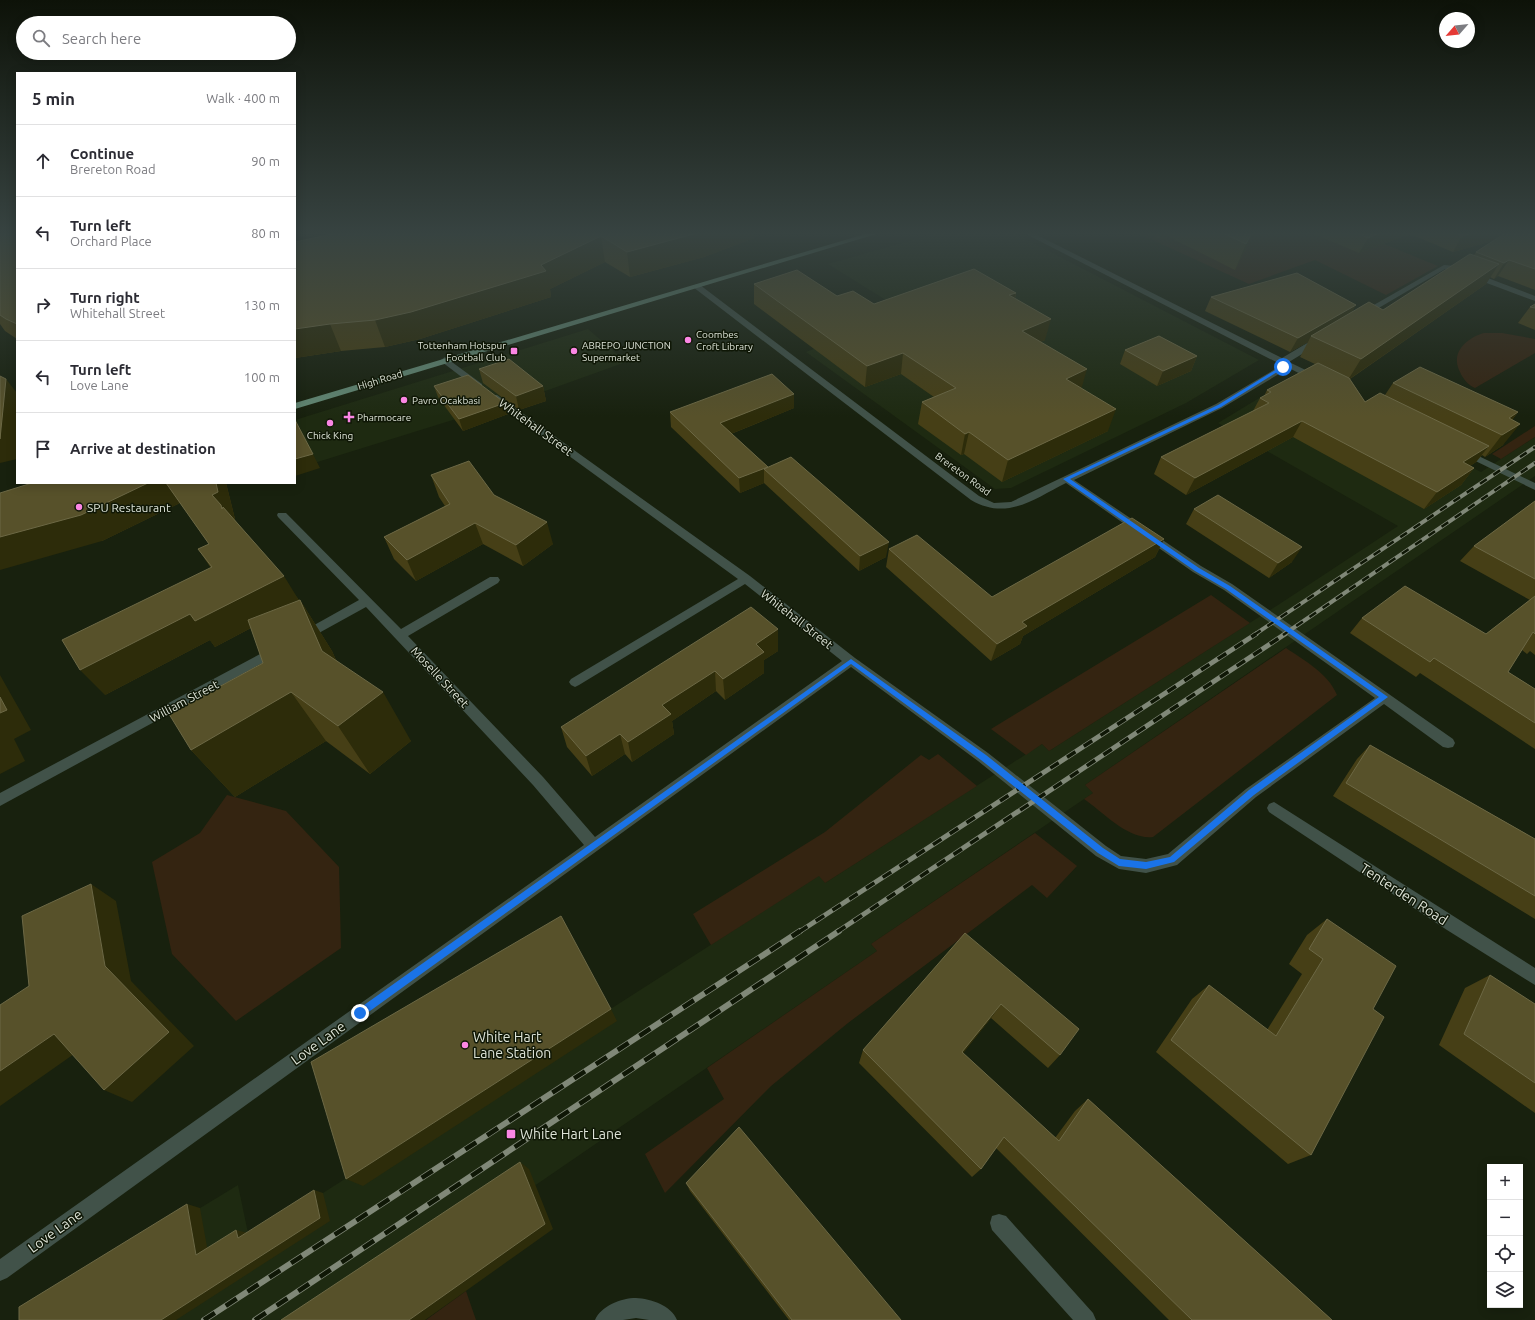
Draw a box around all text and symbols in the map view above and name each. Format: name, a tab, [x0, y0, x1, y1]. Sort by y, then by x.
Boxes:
north arrow	[1439, 12, 1475, 48]
search box	[16, 16, 296, 60]
icon: search	[30, 27, 52, 49]
text: Search here	[62, 30, 141, 47]
text: 5 min	[32, 89, 75, 108]
text: Walk · 400 m	[206, 91, 280, 105]
text: Continue	[70, 145, 134, 162]
icon: ahead	[32, 150, 54, 172]
text: 90 m	[251, 154, 280, 168]
text: Brereton Road	[70, 162, 156, 176]
text: Turn left	[70, 217, 131, 234]
icon: left	[32, 222, 54, 244]
text: 80 m	[251, 226, 280, 240]
text: Orchard Place	[70, 234, 152, 248]
text: Turn right	[70, 289, 140, 306]
icon: right	[32, 294, 54, 316]
text: 130 m	[244, 298, 280, 312]
text: Whitehall Street	[70, 306, 165, 320]
place label: Coombes Croft Library	[696, 329, 753, 352]
marker: Coombes Croft Library	[683, 335, 693, 345]
place label: Tottenham Hotspur Football Club	[418, 340, 506, 363]
place label: ABREPO JUNCTION Supermarket	[582, 340, 671, 363]
marker: Tottenham Hotspur Football Club	[509, 346, 519, 356]
marker: ABREPO JUNCTION Supermarket	[569, 346, 579, 356]
route start	[1274, 358, 1292, 376]
text: Turn left	[70, 361, 131, 378]
icon: left	[32, 366, 54, 388]
street label: High Road	[356, 368, 404, 392]
text: 100 m	[244, 370, 280, 384]
text: Love Lane	[70, 378, 129, 392]
marker: Pavro Ocakbasi	[399, 395, 409, 405]
place label: Pavro Ocakbasi	[412, 395, 480, 406]
street label: Whitehall Street	[497, 396, 576, 458]
marker: Pharmocare	[344, 412, 354, 422]
place label: Pharmocare	[357, 412, 411, 423]
marker: Chick King	[325, 418, 335, 428]
place label: Chick King	[307, 430, 353, 441]
icon: arrive	[32, 438, 54, 460]
text: Arrive at destination	[70, 440, 216, 457]
street label: Brereton Road	[933, 450, 993, 498]
place label: SPU Restaurant	[87, 501, 171, 514]
marker: SPU Restaurant	[74, 502, 84, 512]
street label: Whitehall Street	[758, 587, 836, 651]
street label: Moselle Street	[408, 644, 472, 710]
street label: William Street	[147, 677, 221, 725]
street label: Tenterden Road	[1357, 860, 1451, 928]
route end	[351, 1004, 369, 1022]
street label: Love Lane	[288, 1018, 348, 1068]
place label: White Hart Lane Station	[473, 1029, 551, 1061]
marker: White Hart Lane Station	[460, 1040, 470, 1050]
place label: White Hart Lane	[520, 1126, 622, 1142]
marker: White Hart Lane	[505, 1128, 517, 1140]
map controls	[1487, 1164, 1523, 1308]
button: +	[1487, 1164, 1523, 1200]
button: −	[1487, 1200, 1523, 1236]
street label: Love Lane	[25, 1206, 85, 1256]
button: locate	[1487, 1236, 1523, 1272]
button: layers	[1487, 1272, 1523, 1308]

